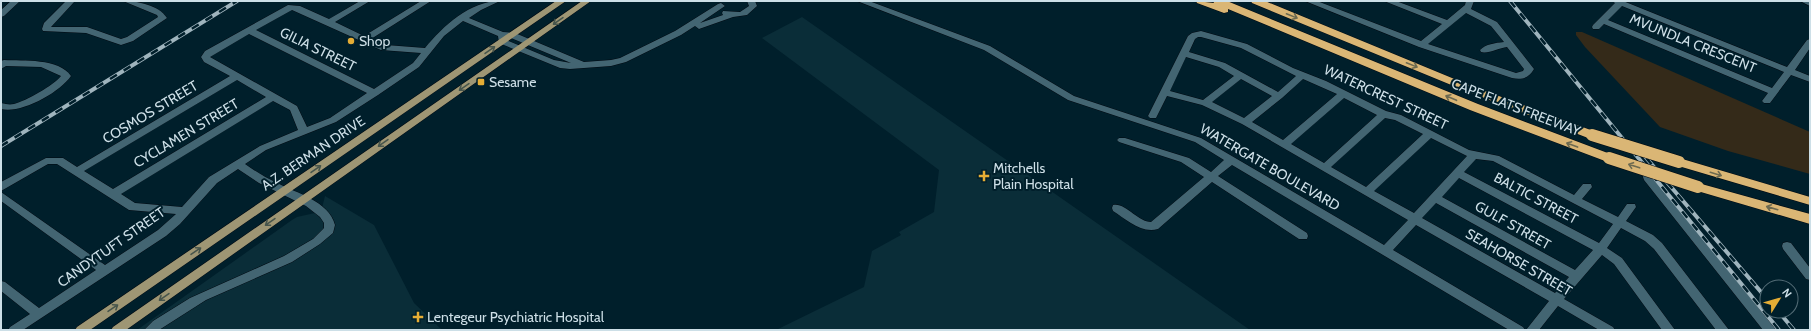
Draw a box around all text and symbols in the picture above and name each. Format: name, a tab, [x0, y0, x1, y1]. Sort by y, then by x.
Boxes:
street label: MVUNDLA CRESCENT	[1627, 9, 1760, 77]
one-way arrow	[1286, 13, 1298, 20]
one-way arrow	[553, 17, 564, 25]
street label: GILIA STREET	[277, 23, 359, 75]
place label: Shop	[359, 32, 390, 50]
marker: Shop	[346, 36, 356, 46]
one-way arrow	[484, 46, 495, 54]
street label: WATERCREST STREET	[1321, 60, 1451, 134]
one-way arrow	[1406, 62, 1418, 70]
place label: Sesame	[489, 73, 536, 91]
street label: CAPE FLATS FREEWAY	[1449, 74, 1584, 140]
street label: COSMOS STREET	[99, 76, 201, 147]
marker: Sesame	[476, 77, 486, 87]
one-way arrow	[459, 83, 470, 91]
one-way arrow	[1445, 93, 1457, 101]
street label: CYCLAMEN STREET	[130, 94, 242, 172]
street label: A.Z. BERMAN DRIVE	[258, 111, 369, 194]
street label: WATERGATE BOULEVARD	[1197, 119, 1343, 215]
one-way arrow	[378, 139, 389, 147]
one-way arrow	[1566, 140, 1578, 148]
place label: Mitchells Plain Hospital	[993, 159, 1074, 193]
one-way arrow	[1628, 162, 1641, 169]
one-way arrow	[310, 165, 321, 173]
street label: BALTIC STREET	[1491, 168, 1582, 228]
marker: Mitchells Plain Hospital	[978, 170, 990, 182]
one-way arrow	[1709, 171, 1722, 178]
street label: GULF STREET	[1472, 197, 1555, 254]
street label: CANDYTUFT STREET	[54, 203, 169, 291]
one-way arrow	[1766, 204, 1779, 211]
one-way arrow	[265, 218, 276, 226]
street label: SEAHORSE STREET	[1463, 224, 1576, 300]
one-way arrow	[190, 247, 201, 255]
north arrow	[1759, 279, 1799, 319]
text: N	[1779, 286, 1795, 300]
one-way arrow	[158, 293, 169, 301]
one-way arrow	[107, 304, 118, 312]
place label: Lentegeur Psychiatric Hospital	[427, 308, 605, 326]
marker: Lentegeur Psychiatric Hospital	[412, 311, 424, 323]

